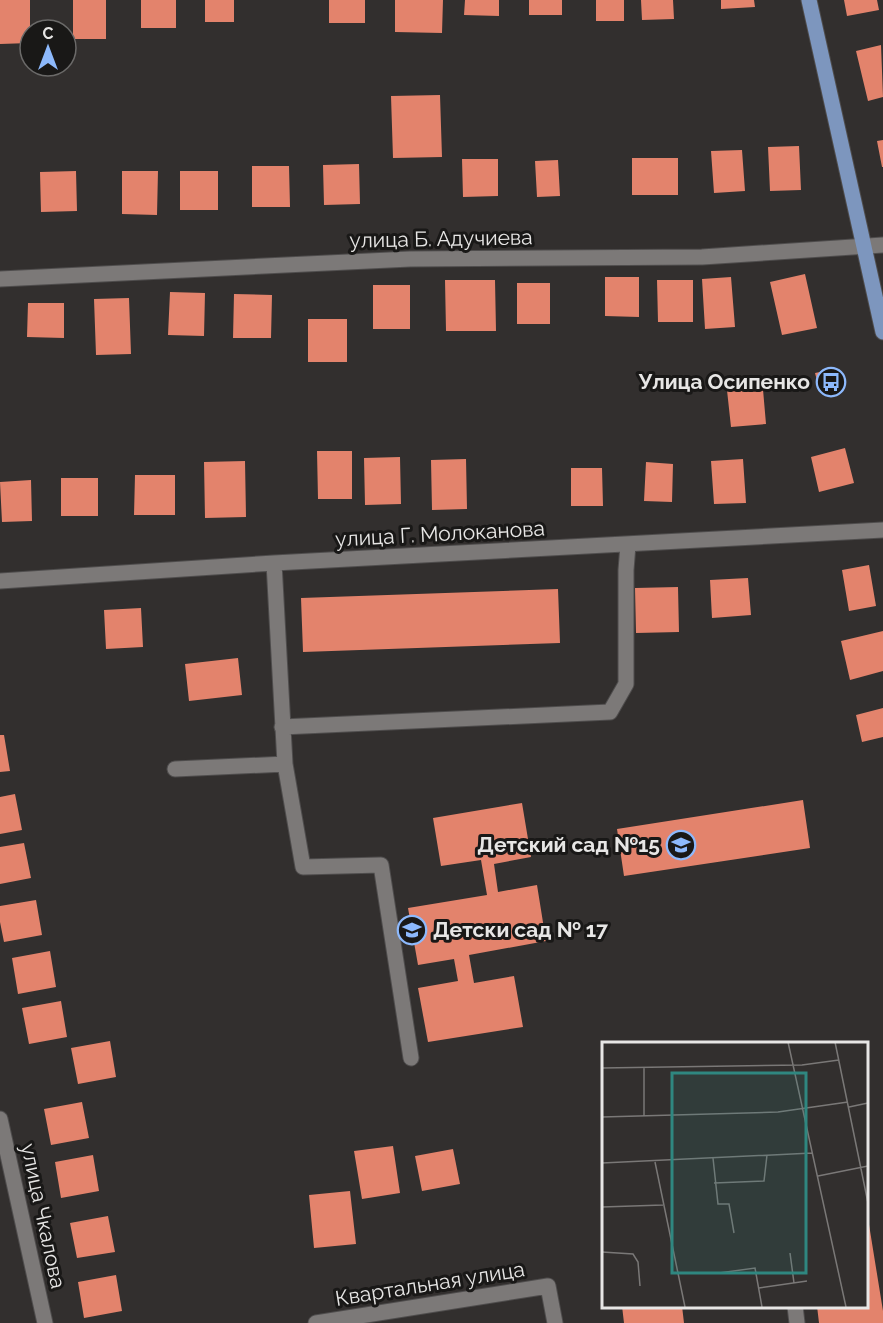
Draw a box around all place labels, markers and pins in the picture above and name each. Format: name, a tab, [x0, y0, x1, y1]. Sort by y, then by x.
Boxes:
bus stop icon: Улица Осипенко	[815, 366, 847, 398]
place label: Улица Осипенко	[638, 369, 810, 394]
school or university icon: Детский сад №15	[665, 829, 697, 861]
place label: Детский сад №15	[477, 832, 660, 857]
school or university icon: Детски сад № 17	[396, 914, 428, 946]
place label: Детски сад № 17	[433, 917, 608, 942]

